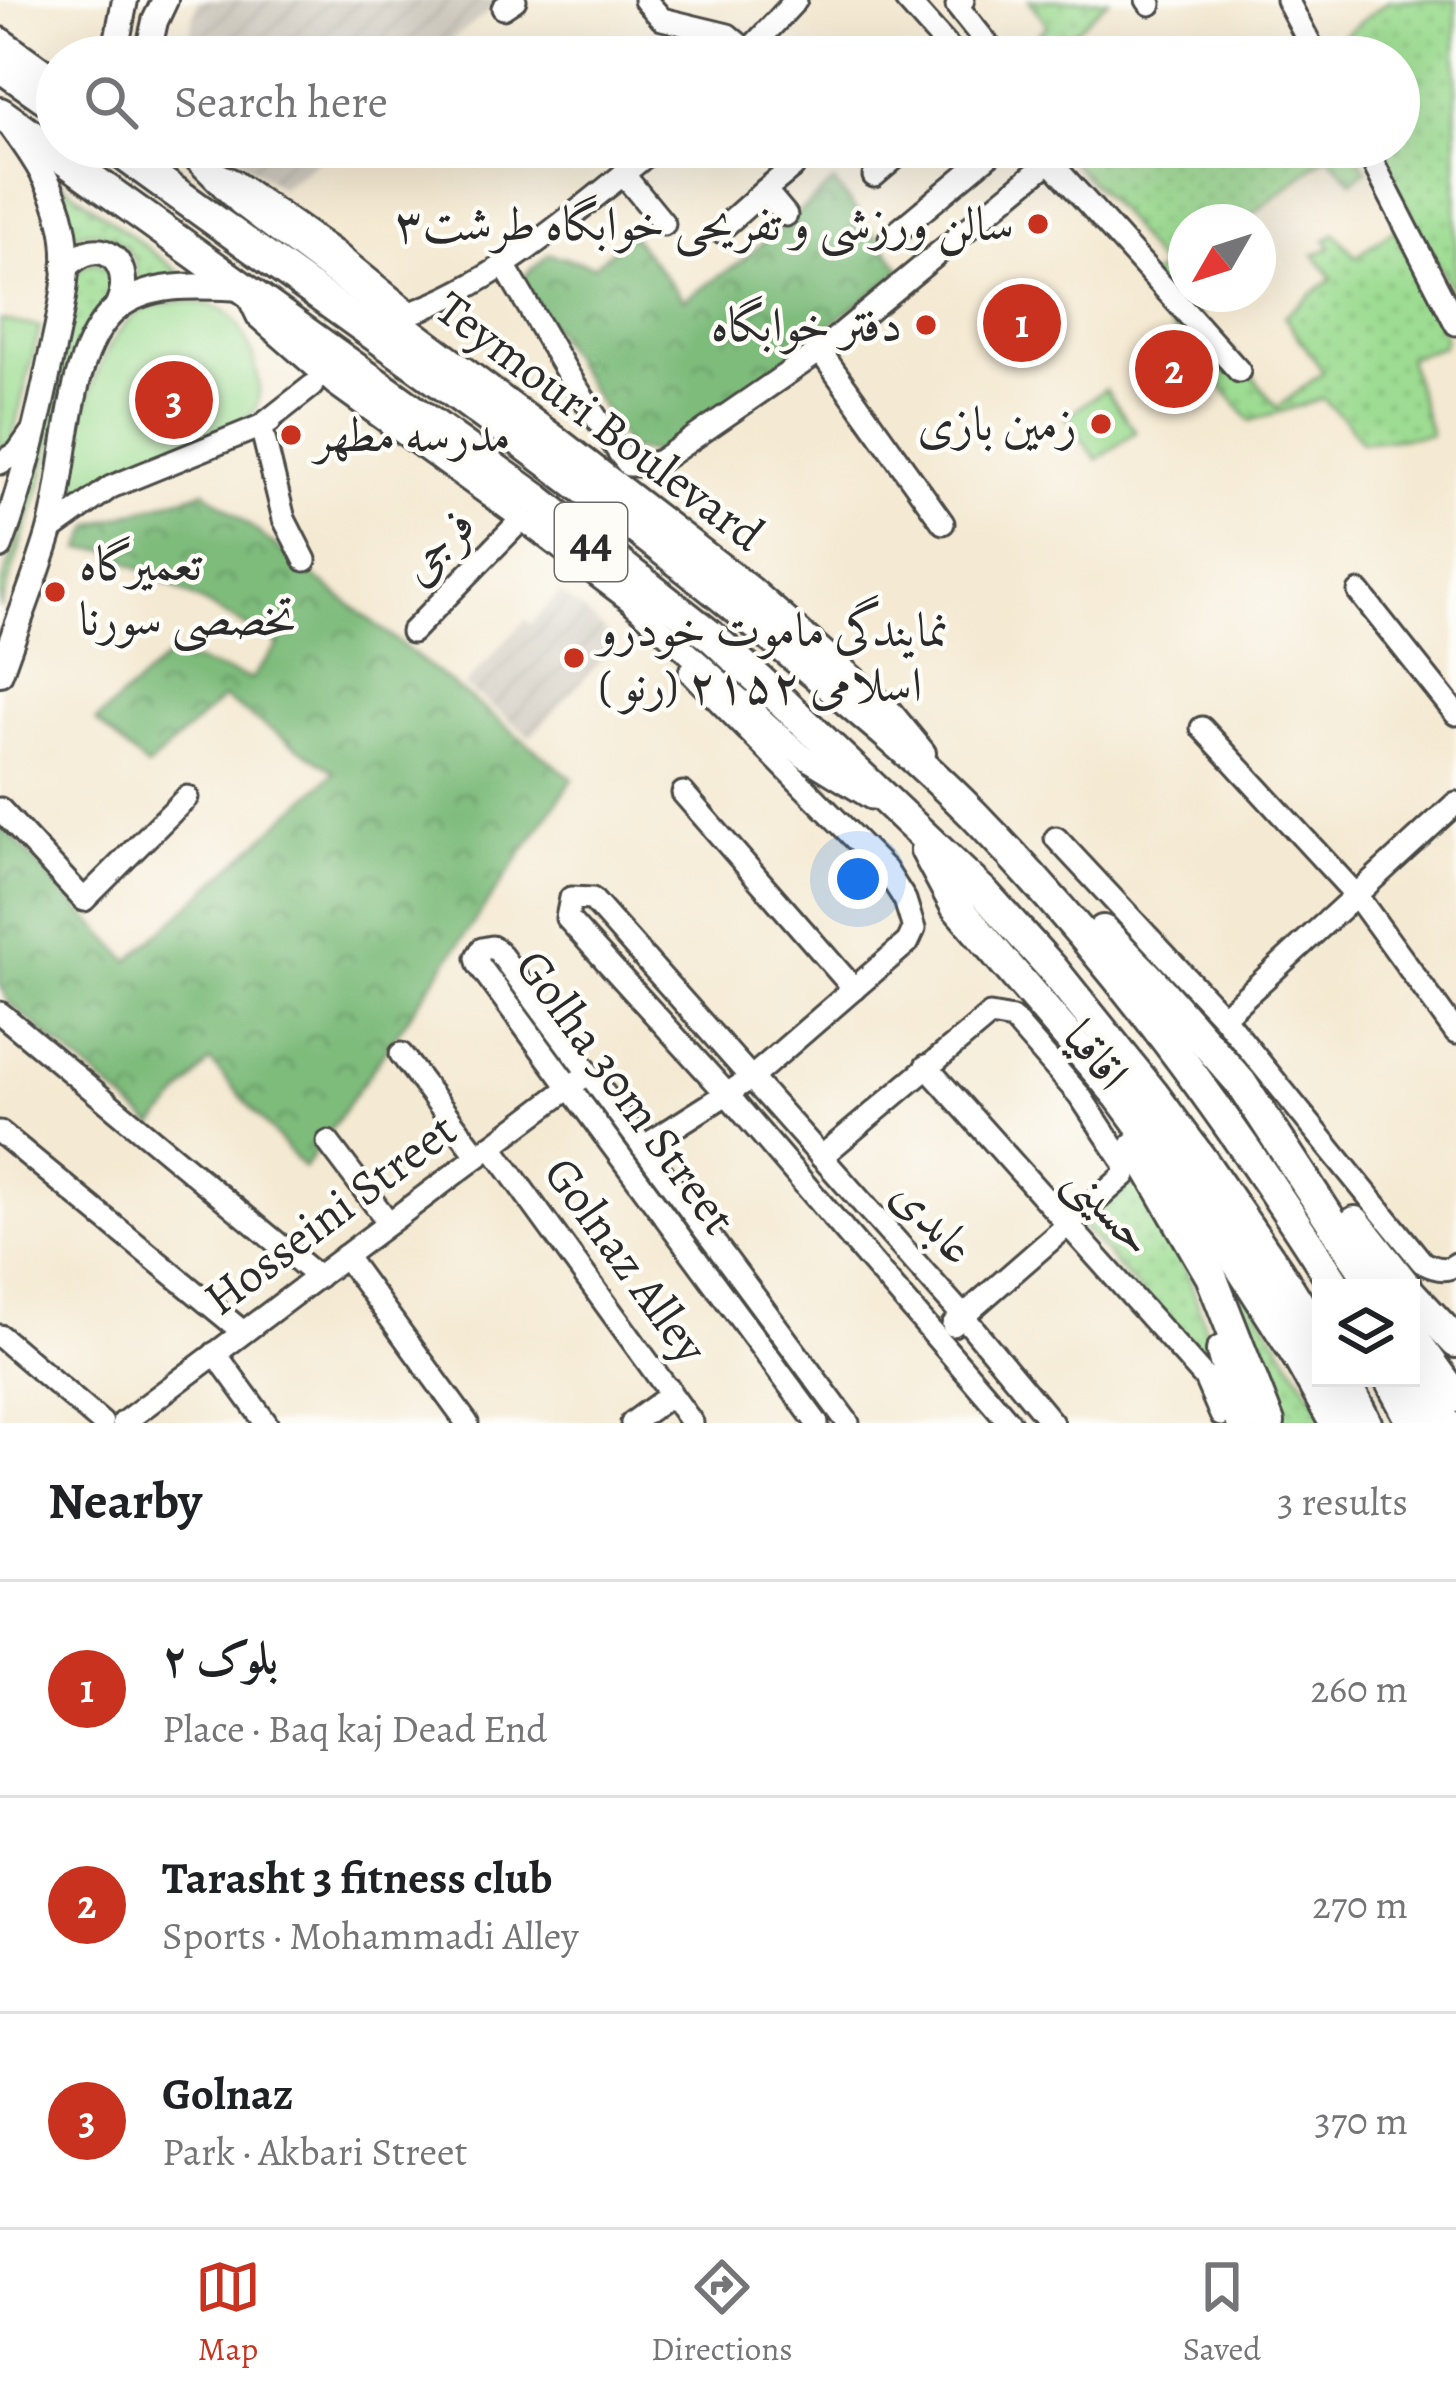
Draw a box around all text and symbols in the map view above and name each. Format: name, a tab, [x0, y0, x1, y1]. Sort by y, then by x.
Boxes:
search box	[36, 36, 1420, 168]
icon: search	[78, 69, 144, 135]
text: Search here	[174, 71, 388, 133]
place label: سالن ورزشی و تفریحی خوابگاه طرشت۳	[394, 191, 1014, 258]
north arrow	[1168, 204, 1276, 312]
marker: سالن ورزشی و تفریحی خوابگاه طرشت۳	[1025, 211, 1051, 237]
street label: Teymouri Boulevard	[422, 276, 778, 566]
pin: 1	[983, 278, 1061, 368]
place label: دفتر خوابگاه	[711, 292, 902, 358]
marker: دفتر خوابگاه	[913, 312, 939, 338]
pin: 2	[1135, 324, 1213, 414]
pin: 3	[135, 355, 213, 445]
place label: زمین بازی	[917, 391, 1077, 457]
place label: مدرسه مطهر	[310, 402, 511, 468]
marker: زمین بازی	[1088, 411, 1114, 437]
marker: مدرسه مطهر	[278, 422, 304, 448]
street label: فرجی	[384, 493, 490, 599]
road number: 44	[555, 503, 627, 581]
place label: تعمیرگاه تخصصی سورنا	[79, 531, 297, 653]
marker: تعمیرگاه تخصصی سورنا	[42, 579, 68, 605]
place label: نمایندگی ماموت خودرو ( رنو) اسلامی ۲۱۵۲	[593, 594, 949, 718]
marker: نمایندگی ماموت خودرو ( رنو) اسلامی ۲۱۵۲	[561, 645, 587, 671]
your location	[828, 849, 888, 909]
street label: Golha 30m Street	[500, 936, 752, 1248]
street label: اقاقیا	[1048, 1006, 1144, 1104]
street label: Hosseini Street	[190, 1097, 470, 1331]
street label: Golnaz Alley	[529, 1143, 724, 1377]
street label: حسینی	[1051, 1148, 1171, 1270]
street label: عابدی	[877, 1163, 991, 1279]
map controls	[1312, 1279, 1420, 1387]
button: layers	[1312, 1279, 1420, 1387]
text: Nearby	[48, 1466, 202, 1536]
text: 3 results	[1277, 1475, 1408, 1528]
text: بلوک ۲	[162, 1627, 278, 1689]
text: 1	[80, 1662, 94, 1715]
text: 260 m	[1310, 1662, 1408, 1715]
text: Place · Baq kaj Dead End	[162, 1702, 547, 1755]
text: Tarasht 3 fitness club	[162, 1847, 552, 1909]
text: 2	[78, 1878, 96, 1931]
text: 270 m	[1312, 1878, 1408, 1931]
text: Sports · Mohammadi Alley	[162, 1909, 579, 1962]
text: Golnaz	[162, 2063, 293, 2125]
text: 3	[79, 2094, 95, 2147]
text: 370 m	[1314, 2094, 1408, 2147]
text: Park · Akbari Street	[162, 2125, 467, 2178]
tab: Map	[195, 2254, 261, 2371]
tab: Directions	[651, 2254, 793, 2371]
tab: Saved	[1183, 2254, 1261, 2371]

